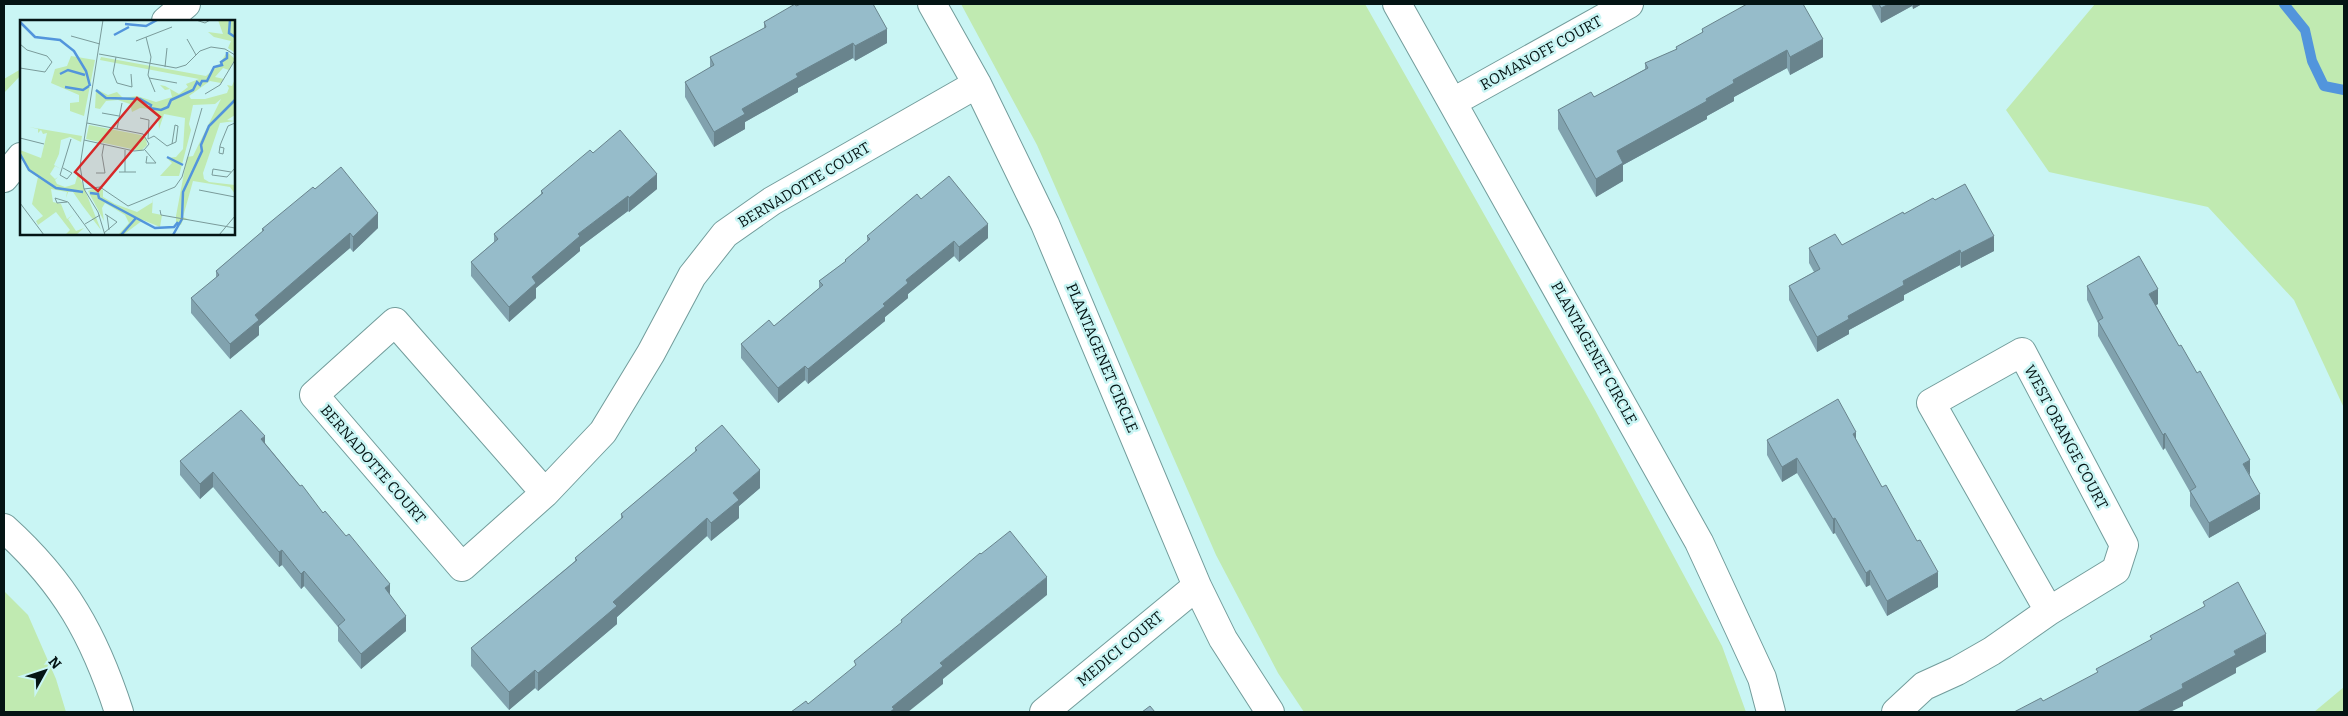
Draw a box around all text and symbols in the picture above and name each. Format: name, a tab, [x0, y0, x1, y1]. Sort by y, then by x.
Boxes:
street label: ROMANOFF COURT	[1477, 12, 1605, 94]
inset map	[20, 20, 235, 235]
street label: BERNADOTTE COURT	[735, 138, 873, 232]
street label: PLANTAGENET CIRCLE	[1547, 278, 1641, 428]
street label: PLANTAGENET CIRCLE	[1062, 280, 1142, 436]
street label: WEST ORANGE COURT	[2020, 362, 2112, 512]
street label: BERNADOTTE COURT	[317, 401, 429, 527]
street label: MEDICI COURT	[1073, 608, 1167, 690]
north arrow	[20, 646, 70, 696]
text: N	[45, 653, 65, 673]

